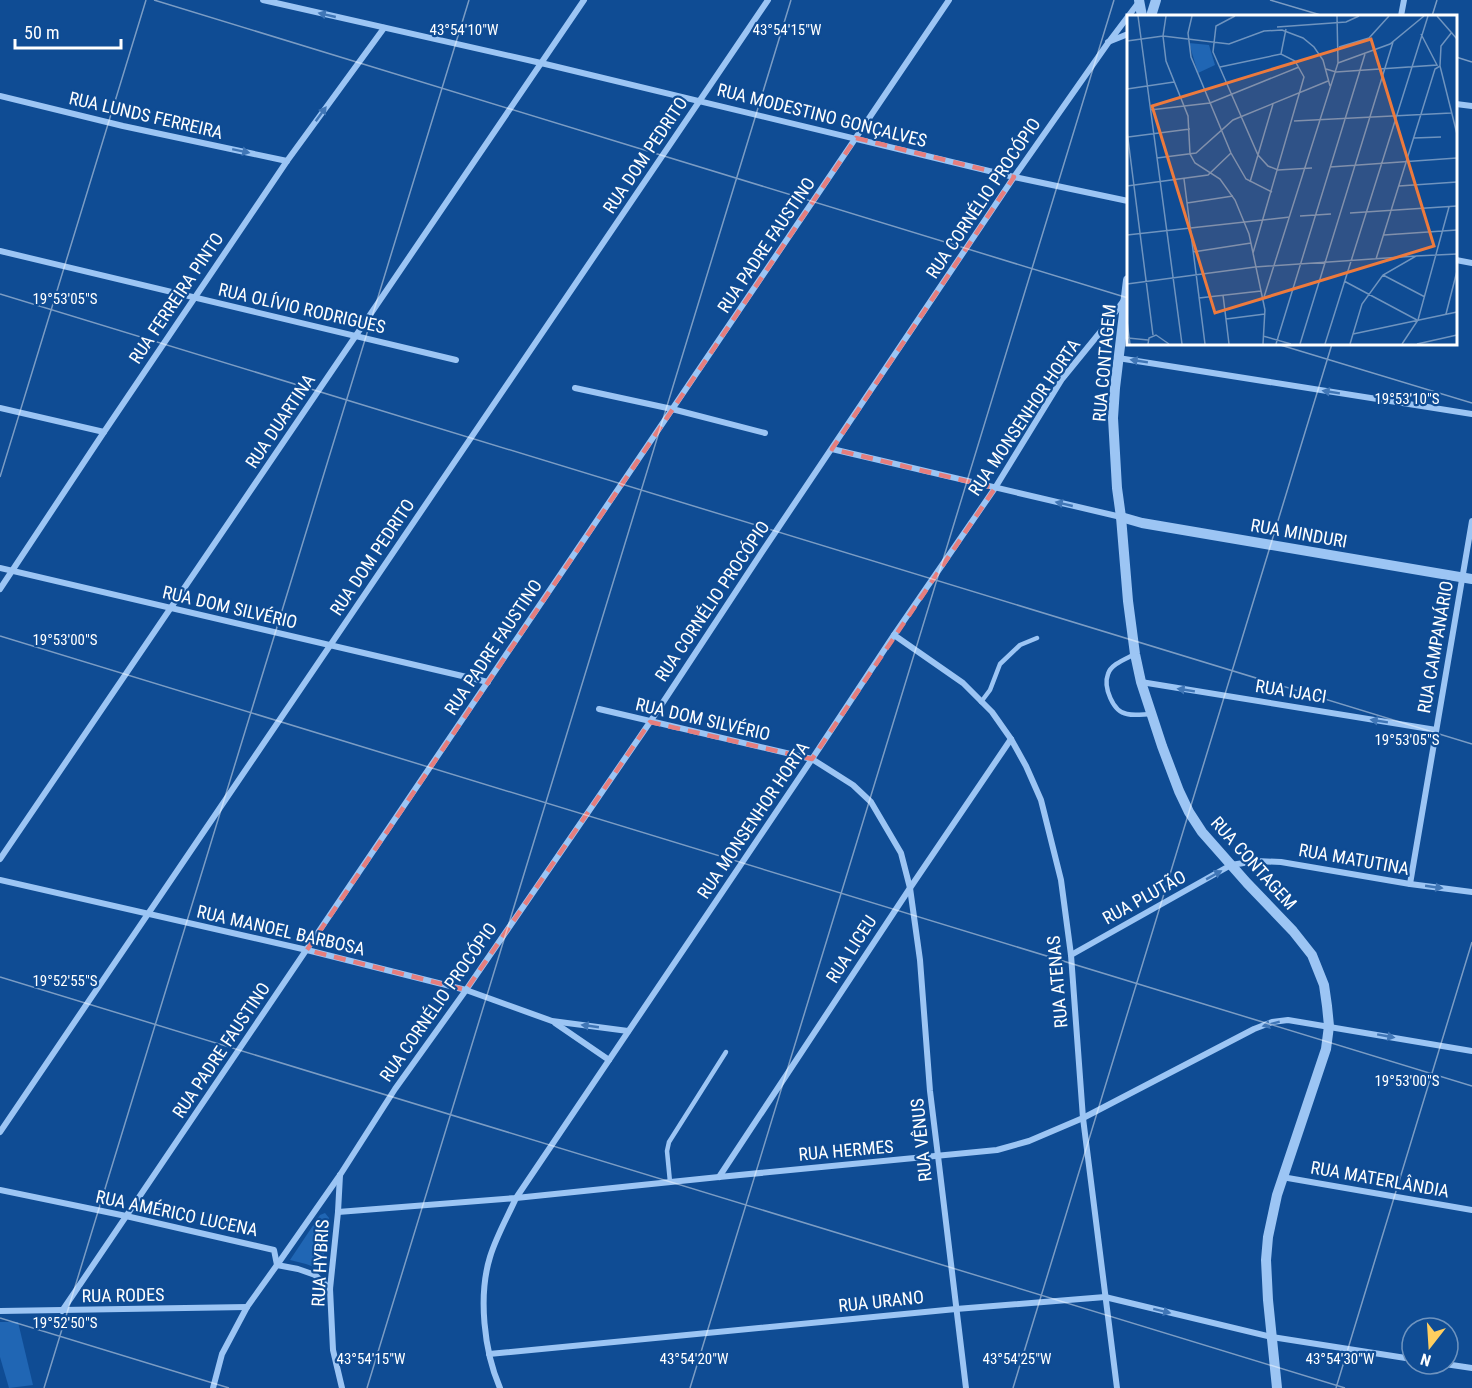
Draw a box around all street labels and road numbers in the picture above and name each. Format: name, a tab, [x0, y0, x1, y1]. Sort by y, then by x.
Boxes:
street label: RUA MODESTINO GONÇALVES	[715, 79, 929, 151]
street label: RUA LUNDS FERREIRA	[67, 87, 226, 143]
street label: RUA DOM PEDRITO	[598, 93, 692, 217]
street label: RUA CORNÉLIO PROCÓPIO	[921, 114, 1045, 282]
street label: RUA PADRE FAUSTINO	[713, 173, 819, 317]
street label: RUA FERREIRA PINTO	[124, 228, 228, 368]
street label: RUA OLÍVIO RODRIGUES	[216, 279, 388, 337]
street label: RUA CONTAGEM	[1088, 303, 1120, 423]
street label: RUA MONSENHOR HORTA	[964, 334, 1085, 499]
street label: RUA DUARTINA	[241, 369, 320, 472]
street label: RUA DOM PEDRITO	[325, 495, 419, 619]
street label: RUA MINDURI	[1249, 514, 1349, 552]
street label: RUA CORNÉLIO PROCÓPIO	[650, 517, 774, 685]
street label: RUA PADRE FAUSTINO	[440, 575, 546, 719]
street label: RUA CAMPANÁRIO	[1413, 579, 1457, 715]
street label: RUA DOM SILVÉRIO	[161, 581, 299, 633]
street label: RUA IJACI	[1254, 675, 1328, 707]
street label: RUA DOM SILVÉRIO	[634, 693, 772, 745]
street label: RUA MONSENHOR HORTA	[693, 737, 814, 902]
street label: RUA CONTAGEM	[1207, 812, 1301, 914]
street label: RUA MATUTINA	[1297, 839, 1412, 879]
street label: RUA PLUTÃO	[1099, 866, 1189, 928]
street label: RUA MANOEL BARBOSA	[195, 900, 368, 960]
street label: RUA LICEU	[821, 911, 881, 987]
street label: RUA CORNÉLIO PROCÓPIO	[375, 918, 501, 1086]
street label: RUA ATENAS	[1043, 935, 1071, 1029]
street label: RUA PADRE FAUSTINO	[168, 978, 274, 1122]
street label: RUA VÊNUS	[906, 1097, 936, 1183]
street label: RUA HERMES	[798, 1135, 894, 1165]
street label: RUA MATERLÂNDIA	[1309, 1156, 1452, 1202]
street label: RUA AMÉRICO LUCENA	[94, 1186, 261, 1241]
street label: RUA HYBRIS	[307, 1219, 333, 1307]
street label: RUA RODES	[81, 1284, 165, 1306]
street label: RUA URANO	[837, 1286, 925, 1316]

